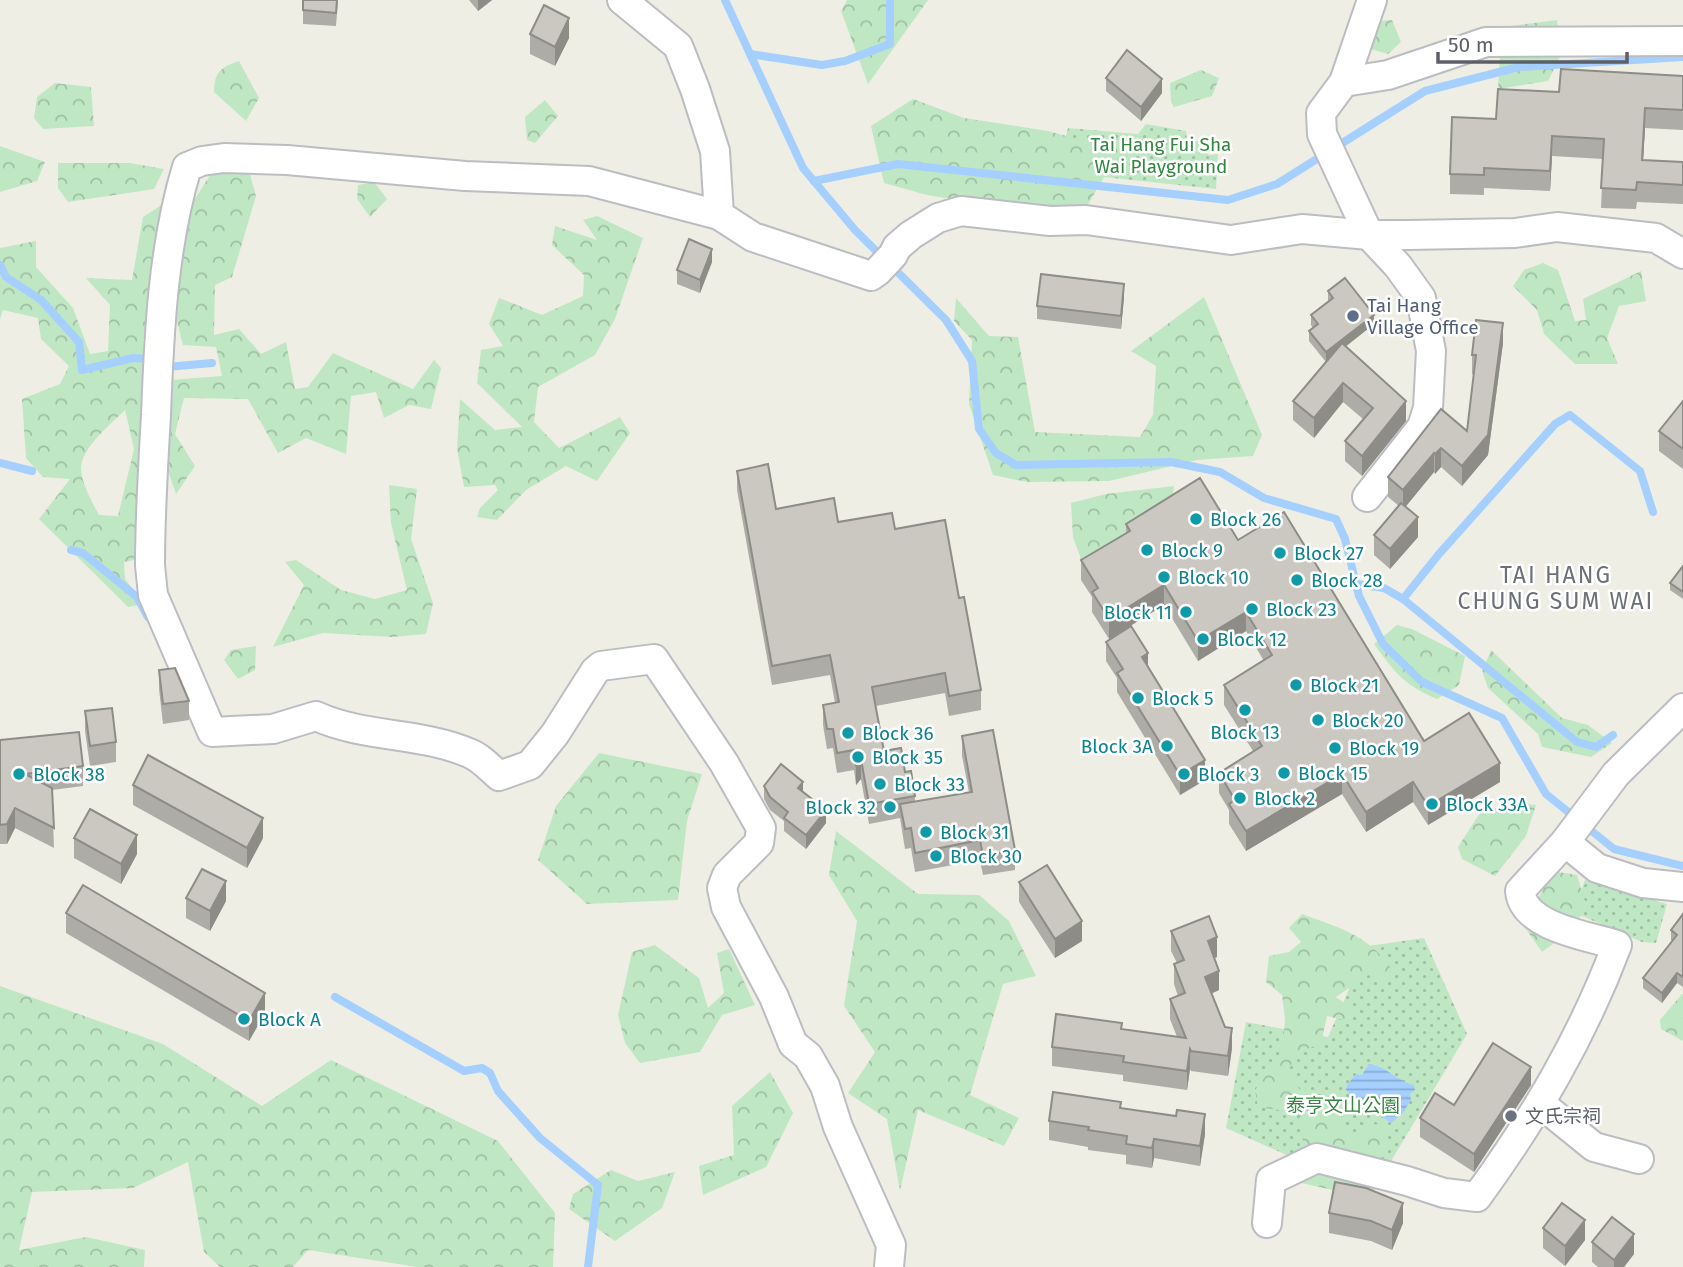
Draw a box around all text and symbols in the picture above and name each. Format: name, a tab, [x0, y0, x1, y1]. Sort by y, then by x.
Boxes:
scale bar	[1438, 21, 1627, 65]
text: 50 m	[1448, 32, 1494, 58]
park label: Tai Hang Fui Sha Wai Playground	[1091, 133, 1231, 178]
place label: Tai Hang Village Office	[1367, 294, 1479, 339]
marker: Tai Hang Village Office	[1345, 308, 1361, 324]
place label: Block 26	[1210, 508, 1282, 531]
marker: Block 26	[1188, 511, 1204, 527]
place label: Block 9	[1161, 539, 1223, 562]
marker: Block 9	[1139, 542, 1155, 558]
place label: Block 27	[1294, 542, 1364, 565]
marker: Block 27	[1272, 545, 1288, 561]
district label: TAI HANG CHUNG SUM WAI	[1458, 561, 1654, 615]
place label: Block 10	[1178, 566, 1249, 589]
marker: Block 10	[1156, 569, 1172, 585]
place label: Block 28	[1311, 569, 1383, 592]
marker: Block 28	[1289, 572, 1305, 588]
place label: Block 23	[1266, 598, 1337, 621]
place label: Block 11	[1104, 601, 1172, 624]
marker: Block 23	[1244, 601, 1260, 617]
marker: Block 11	[1178, 604, 1194, 620]
place label: Block 12	[1217, 628, 1287, 651]
marker: Block 12	[1195, 631, 1211, 647]
place label: Block 21	[1310, 674, 1379, 697]
marker: Block 21	[1288, 677, 1304, 693]
place label: Block 5	[1152, 687, 1213, 710]
marker: Block 5	[1130, 690, 1146, 706]
marker: Block 13	[1237, 702, 1253, 718]
place label: Block 20	[1332, 709, 1404, 732]
marker: Block 20	[1310, 712, 1326, 728]
place label: Block 13	[1210, 721, 1280, 744]
place label: Block 36	[862, 722, 934, 745]
marker: Block 36	[840, 725, 856, 741]
place label: Block 3A	[1081, 735, 1153, 758]
place label: Block 19	[1349, 737, 1419, 760]
marker: Block 3A	[1159, 738, 1175, 754]
marker: Block 19	[1327, 740, 1343, 756]
place label: Block 35	[872, 746, 943, 769]
marker: Block 35	[850, 749, 866, 765]
place label: Block 15	[1298, 762, 1368, 785]
place label: Block 38	[33, 763, 105, 786]
place label: Block 3	[1198, 763, 1259, 786]
marker: Block 15	[1276, 765, 1292, 781]
marker: Block 38	[11, 766, 27, 782]
marker: Block 3	[1176, 766, 1192, 782]
place label: Block 33	[894, 773, 965, 796]
marker: Block 33	[872, 776, 888, 792]
place label: Block 2	[1254, 787, 1315, 810]
marker: Block 2	[1232, 790, 1248, 806]
place label: Block 33A	[1446, 793, 1528, 816]
place label: Block 32	[805, 796, 876, 819]
marker: Block 33A	[1424, 796, 1440, 812]
marker: Block 32	[882, 799, 898, 815]
place label: Block 31	[940, 821, 1009, 844]
marker: Block 31	[918, 824, 934, 840]
place label: Block 30	[950, 845, 1022, 868]
marker: Block 30	[928, 848, 944, 864]
place label: Block A	[258, 1008, 321, 1031]
marker: Block A	[236, 1011, 252, 1027]
park label: 泰亨文山公園	[1286, 1094, 1400, 1117]
place label: 文氏宗祠	[1525, 1105, 1601, 1128]
marker: 文氏宗祠	[1503, 1108, 1519, 1124]

